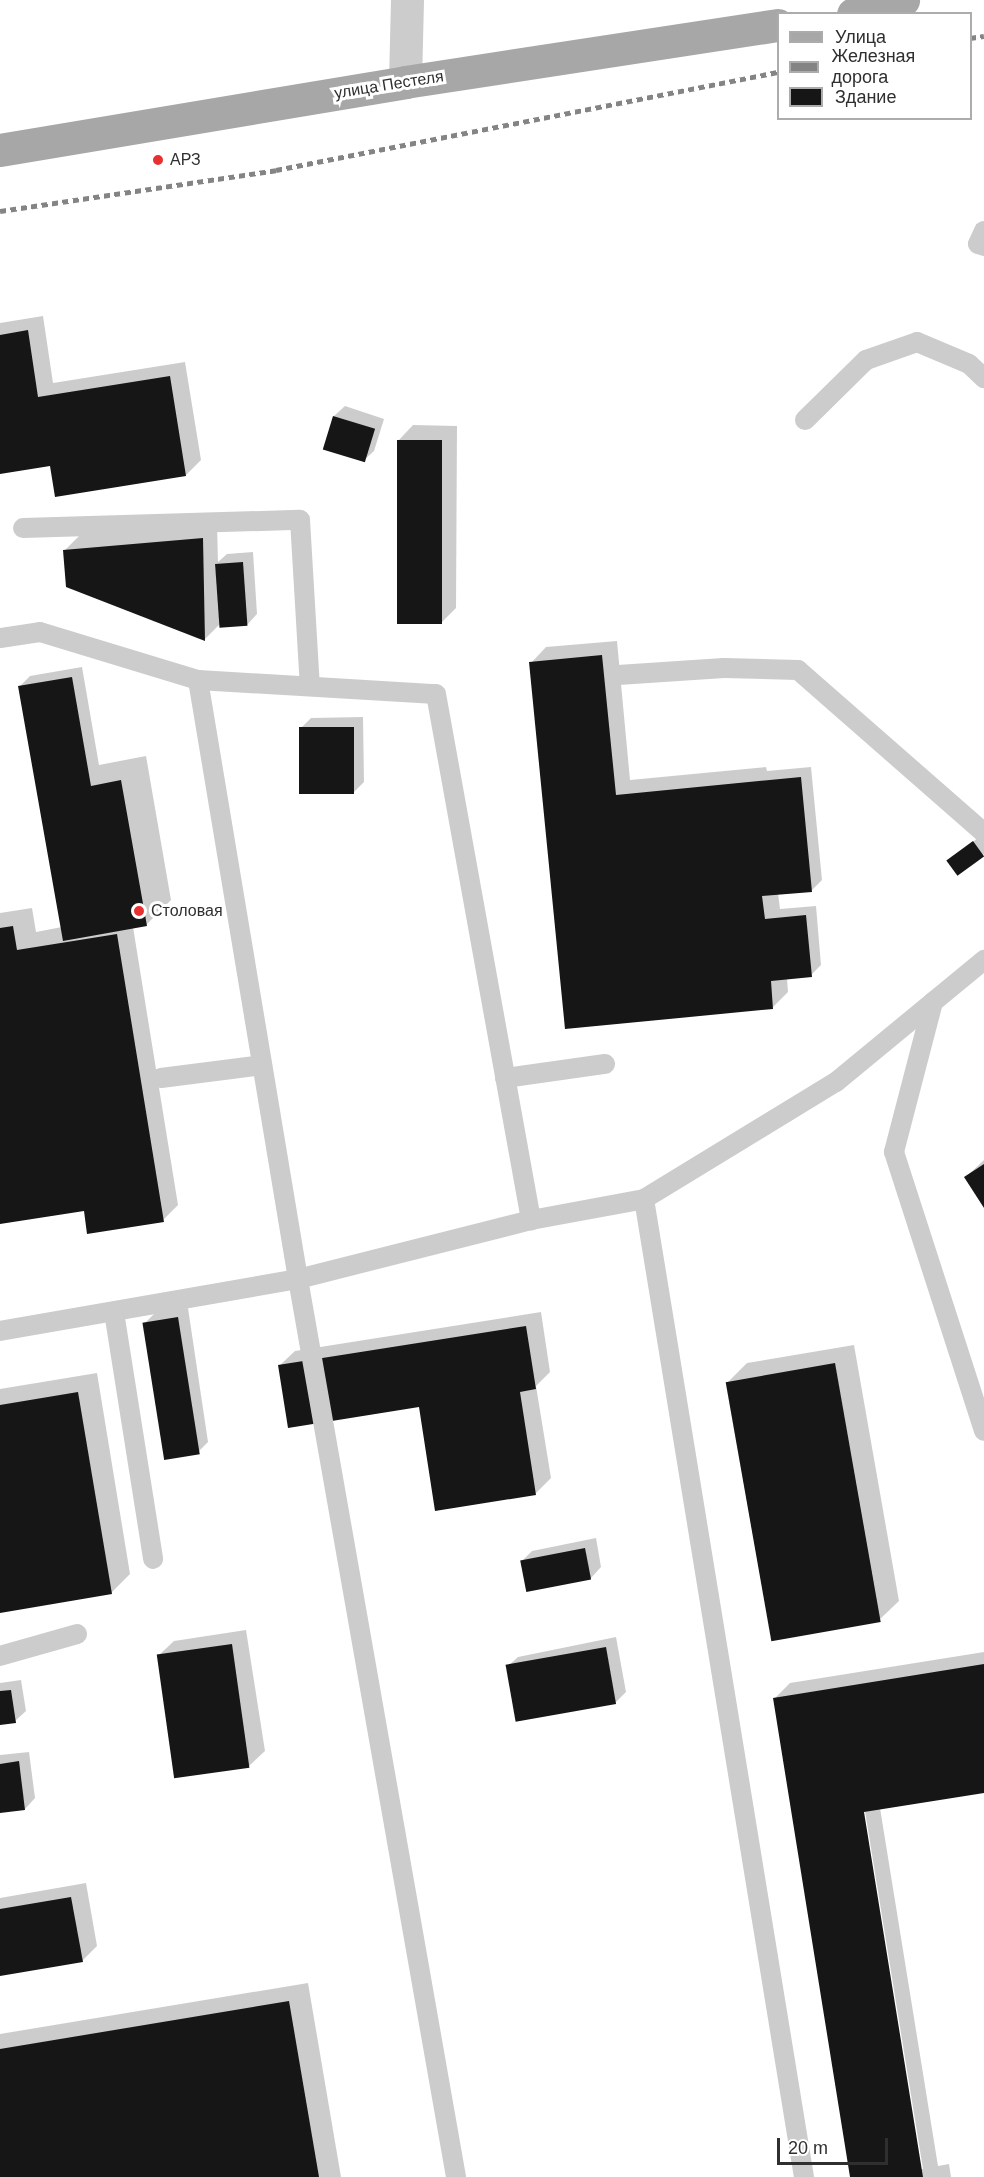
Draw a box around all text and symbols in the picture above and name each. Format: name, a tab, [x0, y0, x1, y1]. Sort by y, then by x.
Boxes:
legend	[777, 12, 972, 120]
text: Улица	[835, 27, 886, 47]
text: Железная дорога	[831, 46, 915, 87]
street label: улица Пестеля	[333, 67, 445, 103]
text: Здание	[835, 87, 896, 107]
place label: АРЗ	[170, 150, 201, 170]
marker: АРЗ	[151, 153, 165, 167]
place label: Столовая	[151, 901, 223, 921]
marker: Столовая	[132, 904, 146, 918]
scale bar	[780, 2126, 891, 2164]
text: 20 m	[788, 2138, 828, 2158]

